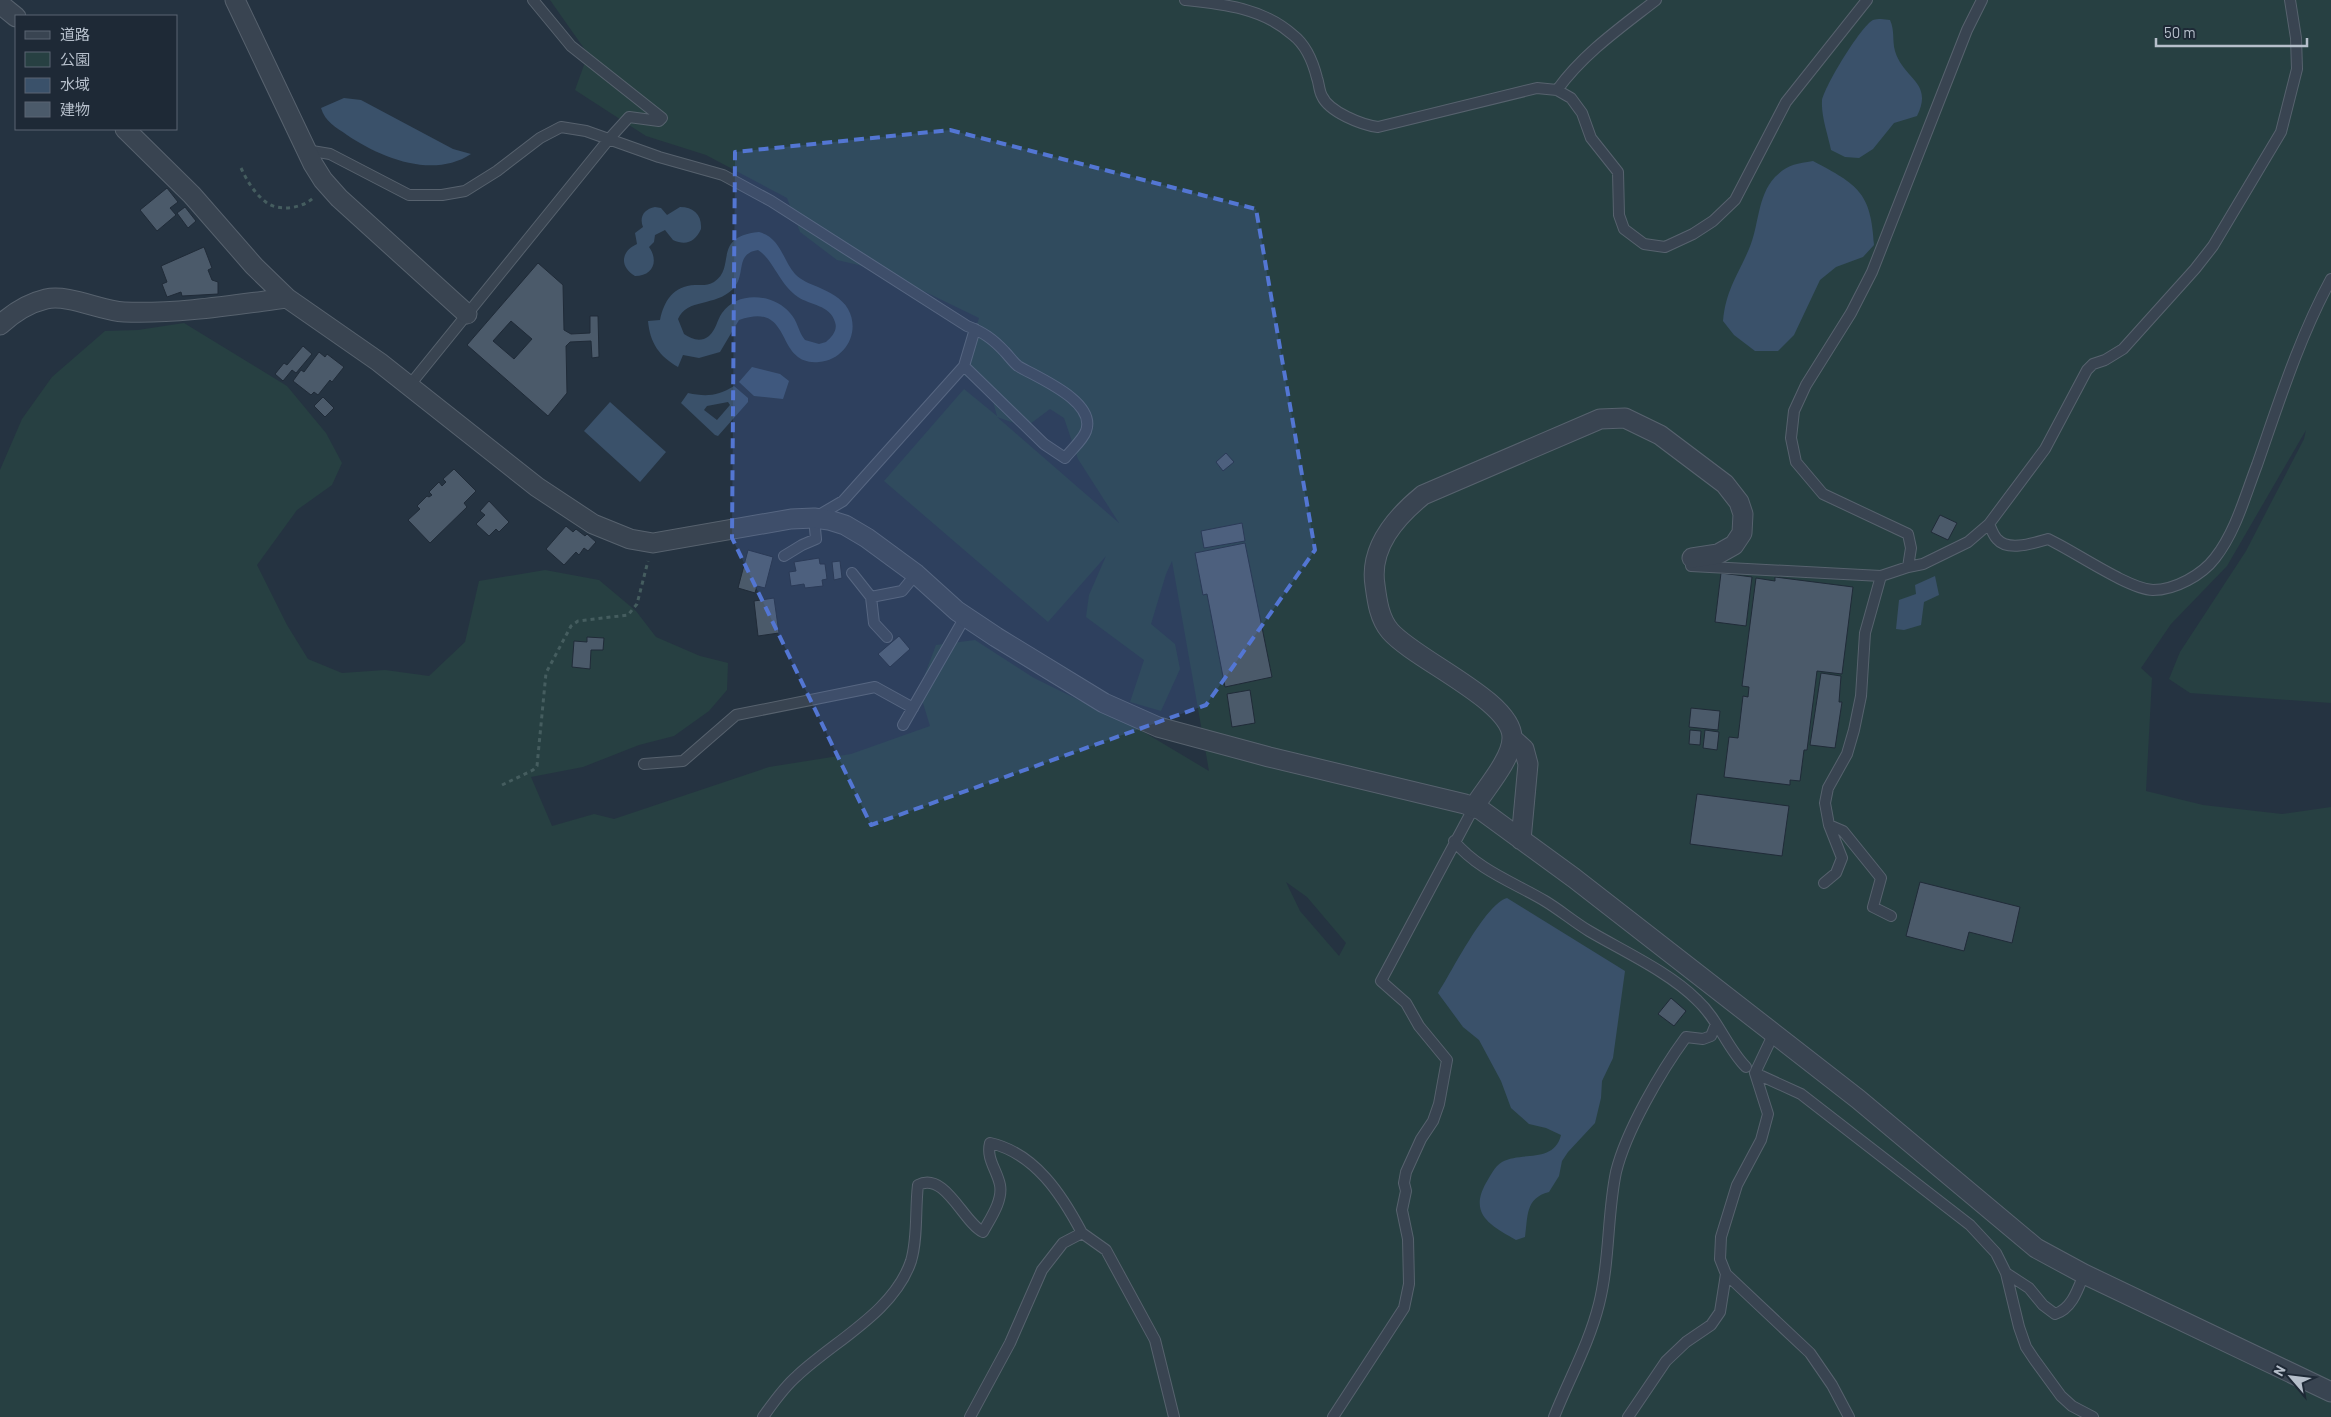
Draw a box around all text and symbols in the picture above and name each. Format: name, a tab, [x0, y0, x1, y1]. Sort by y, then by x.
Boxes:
legend	[15, 15, 178, 130]
scale bar	[2156, 15, 2307, 47]
text: 50 m	[2164, 23, 2196, 41]
text: 道路	[60, 25, 90, 43]
text: 公園	[60, 50, 90, 68]
text: 水域	[60, 75, 90, 93]
text: 建物	[60, 100, 90, 118]
north arrow	[2266, 1352, 2316, 1402]
text: N	[2269, 1363, 2289, 1379]

